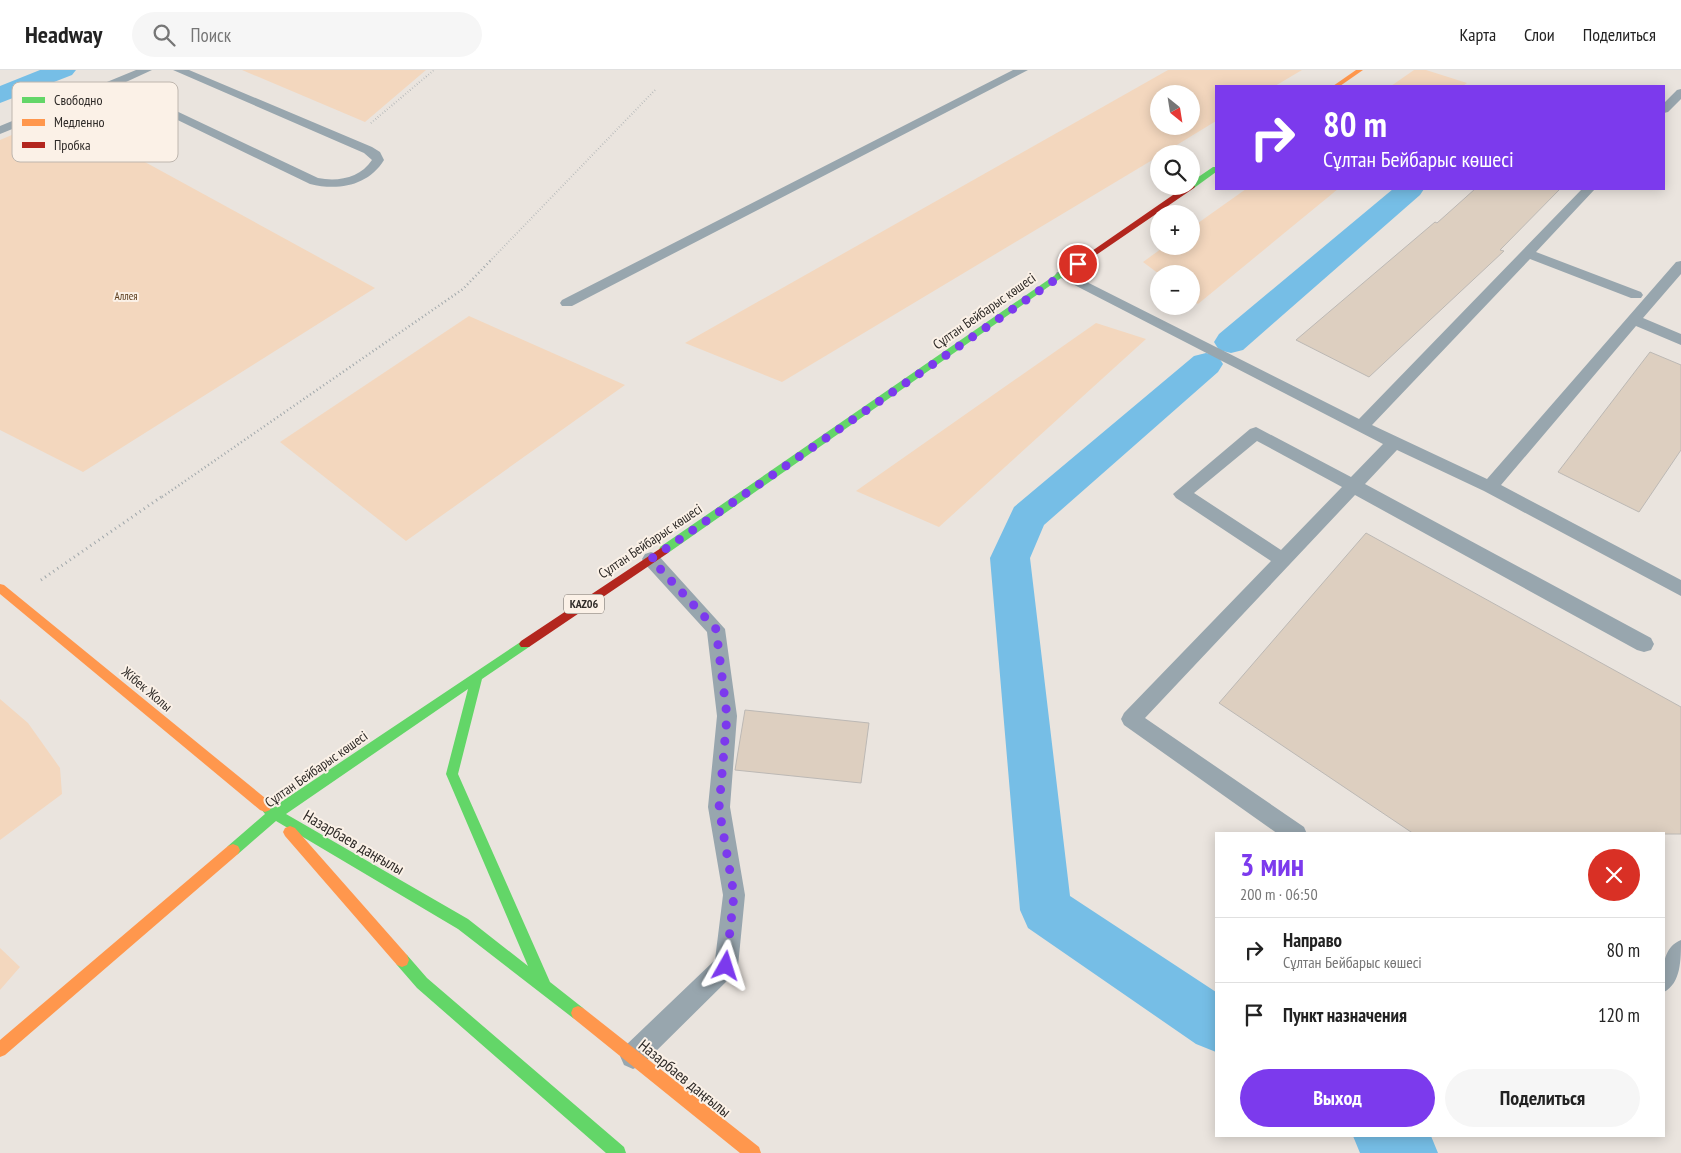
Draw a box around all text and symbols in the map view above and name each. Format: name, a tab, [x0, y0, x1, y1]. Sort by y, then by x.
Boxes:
search box	[132, 12, 482, 57]
text: Headway	[25, 19, 102, 50]
icon: search	[150, 21, 178, 49]
text: Поиск	[190, 23, 231, 47]
text: Карта	[1459, 23, 1496, 46]
text: Слои	[1524, 23, 1555, 46]
text: Поделиться	[1583, 23, 1656, 46]
legend	[12, 82, 178, 162]
north arrow	[1150, 85, 1200, 135]
map controls	[1150, 85, 1200, 315]
text: Свободно	[54, 91, 102, 109]
text: 80 m	[1323, 101, 1387, 147]
icon: right	[1240, 105, 1305, 170]
text: Медленно	[54, 113, 105, 131]
text: Пробка	[54, 136, 91, 154]
button: search	[1150, 145, 1200, 195]
text: Сұлтан Бейбарыс көшесі	[1323, 145, 1514, 173]
button: +	[1150, 205, 1200, 255]
pin	[1057, 243, 1099, 285]
icon: arrive	[1064, 250, 1092, 278]
button: −	[1150, 265, 1200, 315]
street label: Сұлтан Бейбарыс көшесі	[929, 269, 1039, 353]
park label: Аллея	[115, 289, 137, 303]
street label: Сұлтан Бейбарыс көшесі	[595, 500, 705, 582]
road number: KAZ06	[564, 594, 604, 614]
street label: Жібек Жолы	[117, 662, 176, 715]
street label: Сұлтан Бейбарыс көшесі	[261, 727, 371, 811]
street label: Назарбаев даңғылы	[300, 805, 408, 879]
text: 3 мин	[1240, 845, 1304, 884]
button: close	[1588, 849, 1640, 901]
text: 200 m · 06:50	[1240, 884, 1318, 904]
text: Направо	[1283, 928, 1342, 952]
icon: right	[1240, 936, 1268, 964]
text: 80 m	[1607, 938, 1640, 962]
position arrow	[699, 939, 751, 991]
text: Сұлтан Бейбарыс көшесі	[1283, 952, 1422, 972]
icon: arrive	[1240, 1001, 1268, 1029]
text: Пункт назначения	[1283, 1003, 1407, 1027]
text: 120 m	[1598, 1003, 1640, 1027]
street label: Назарбаев даңғылы	[635, 1035, 735, 1121]
button: Выход	[1240, 1069, 1435, 1127]
button: Поделиться	[1445, 1069, 1640, 1127]

